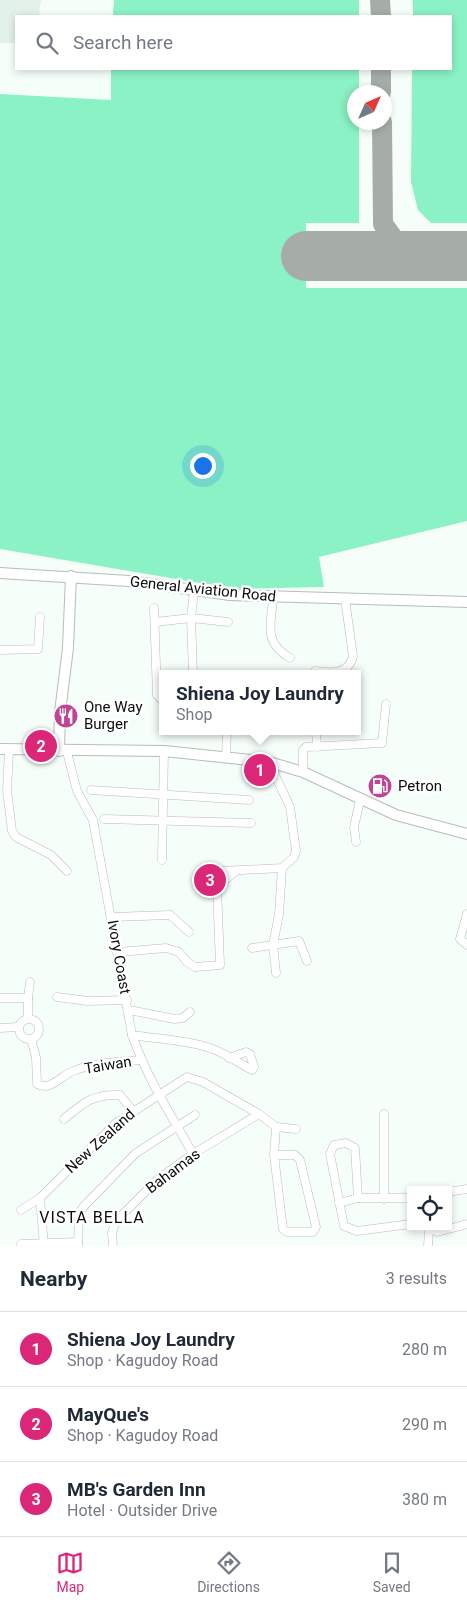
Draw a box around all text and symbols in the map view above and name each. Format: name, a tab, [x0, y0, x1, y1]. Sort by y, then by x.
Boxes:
search box	[15, 15, 452, 70]
icon: search	[33, 29, 61, 57]
text: Search here	[73, 31, 173, 54]
north arrow	[347, 85, 392, 130]
your location	[190, 453, 216, 479]
street label: General Aviation Road	[129, 572, 277, 606]
popup	[159, 670, 361, 735]
text: Shiena Joy Laundry	[176, 682, 344, 705]
place label: One Way Burger	[84, 698, 143, 733]
restaurant icon: One Way Burger	[53, 703, 79, 729]
text: Shop	[176, 705, 213, 724]
pin: 2	[25, 727, 57, 765]
pin: 1	[244, 751, 276, 789]
fuel station icon: Petron	[367, 773, 393, 799]
place label: Petron	[398, 777, 442, 795]
pin: 3	[194, 861, 226, 899]
street label: Ivory Coast	[104, 919, 134, 996]
street label: Taiwan	[83, 1052, 133, 1078]
street label: New Zealand	[62, 1105, 138, 1177]
street label: Bahamas	[142, 1145, 204, 1197]
map controls	[407, 1186, 452, 1231]
button: locate	[407, 1186, 452, 1231]
district label: VISTA BELLA	[39, 1208, 145, 1227]
text: Nearby	[20, 1267, 87, 1291]
text: 3 results	[386, 1269, 447, 1288]
text: Shiena Joy Laundry	[67, 1328, 235, 1351]
text: 1	[31, 1340, 41, 1359]
text: 280 m	[402, 1340, 447, 1359]
text: Shop · Kagudoy Road	[67, 1351, 218, 1370]
text: MayQue's	[67, 1403, 149, 1426]
text: 2	[31, 1415, 41, 1434]
text: 290 m	[402, 1415, 447, 1434]
text: Shop · Kagudoy Road	[67, 1426, 218, 1445]
text: MB's Garden Inn	[67, 1478, 206, 1501]
text: 3	[31, 1490, 41, 1509]
text: 380 m	[402, 1490, 447, 1509]
text: Hotel · Outsider Drive	[67, 1501, 217, 1520]
tab: Map	[56, 1549, 84, 1595]
tab: Directions	[197, 1549, 260, 1595]
tab: Saved	[373, 1549, 411, 1595]

